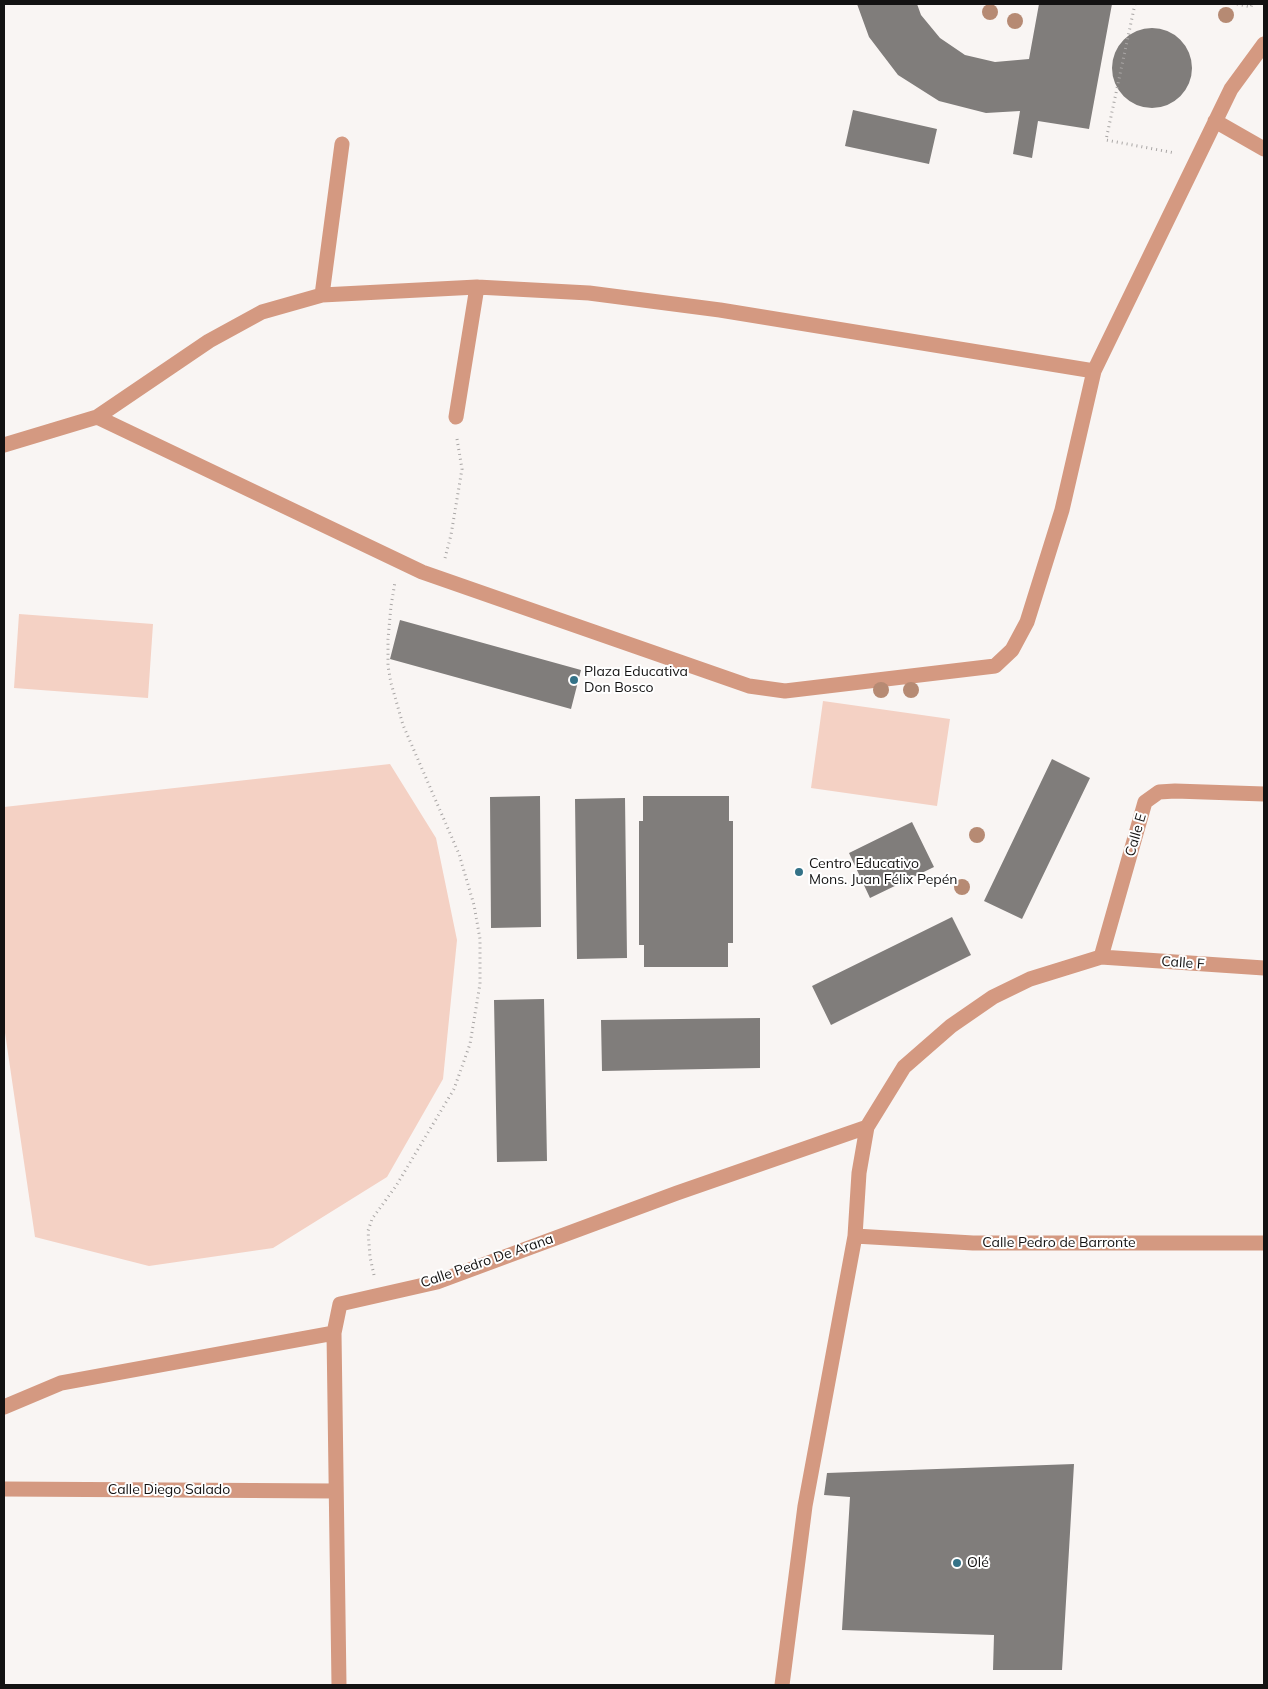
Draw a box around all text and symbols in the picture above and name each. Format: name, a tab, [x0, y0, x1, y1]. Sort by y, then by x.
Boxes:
place label: Plaza Educativa Don Bosco	[584, 664, 688, 696]
marker: Plaza Educativa Don Bosco	[568, 674, 580, 686]
street label: Calle E	[1122, 812, 1150, 858]
place label: Centro Educativo Mons. Juan Félix Pepén	[809, 856, 958, 889]
marker: Centro Educativo Mons. Juan Félix Pepén	[793, 866, 805, 878]
street label: Calle F	[1161, 953, 1205, 973]
street label: Calle Pedro De Arana	[418, 1230, 556, 1292]
street label: Calle Pedro de Barronte	[982, 1235, 1136, 1251]
street label: Calle Diego Salado	[108, 1482, 230, 1498]
place label: Olé	[967, 1555, 989, 1571]
marker: Olé	[951, 1557, 963, 1569]

